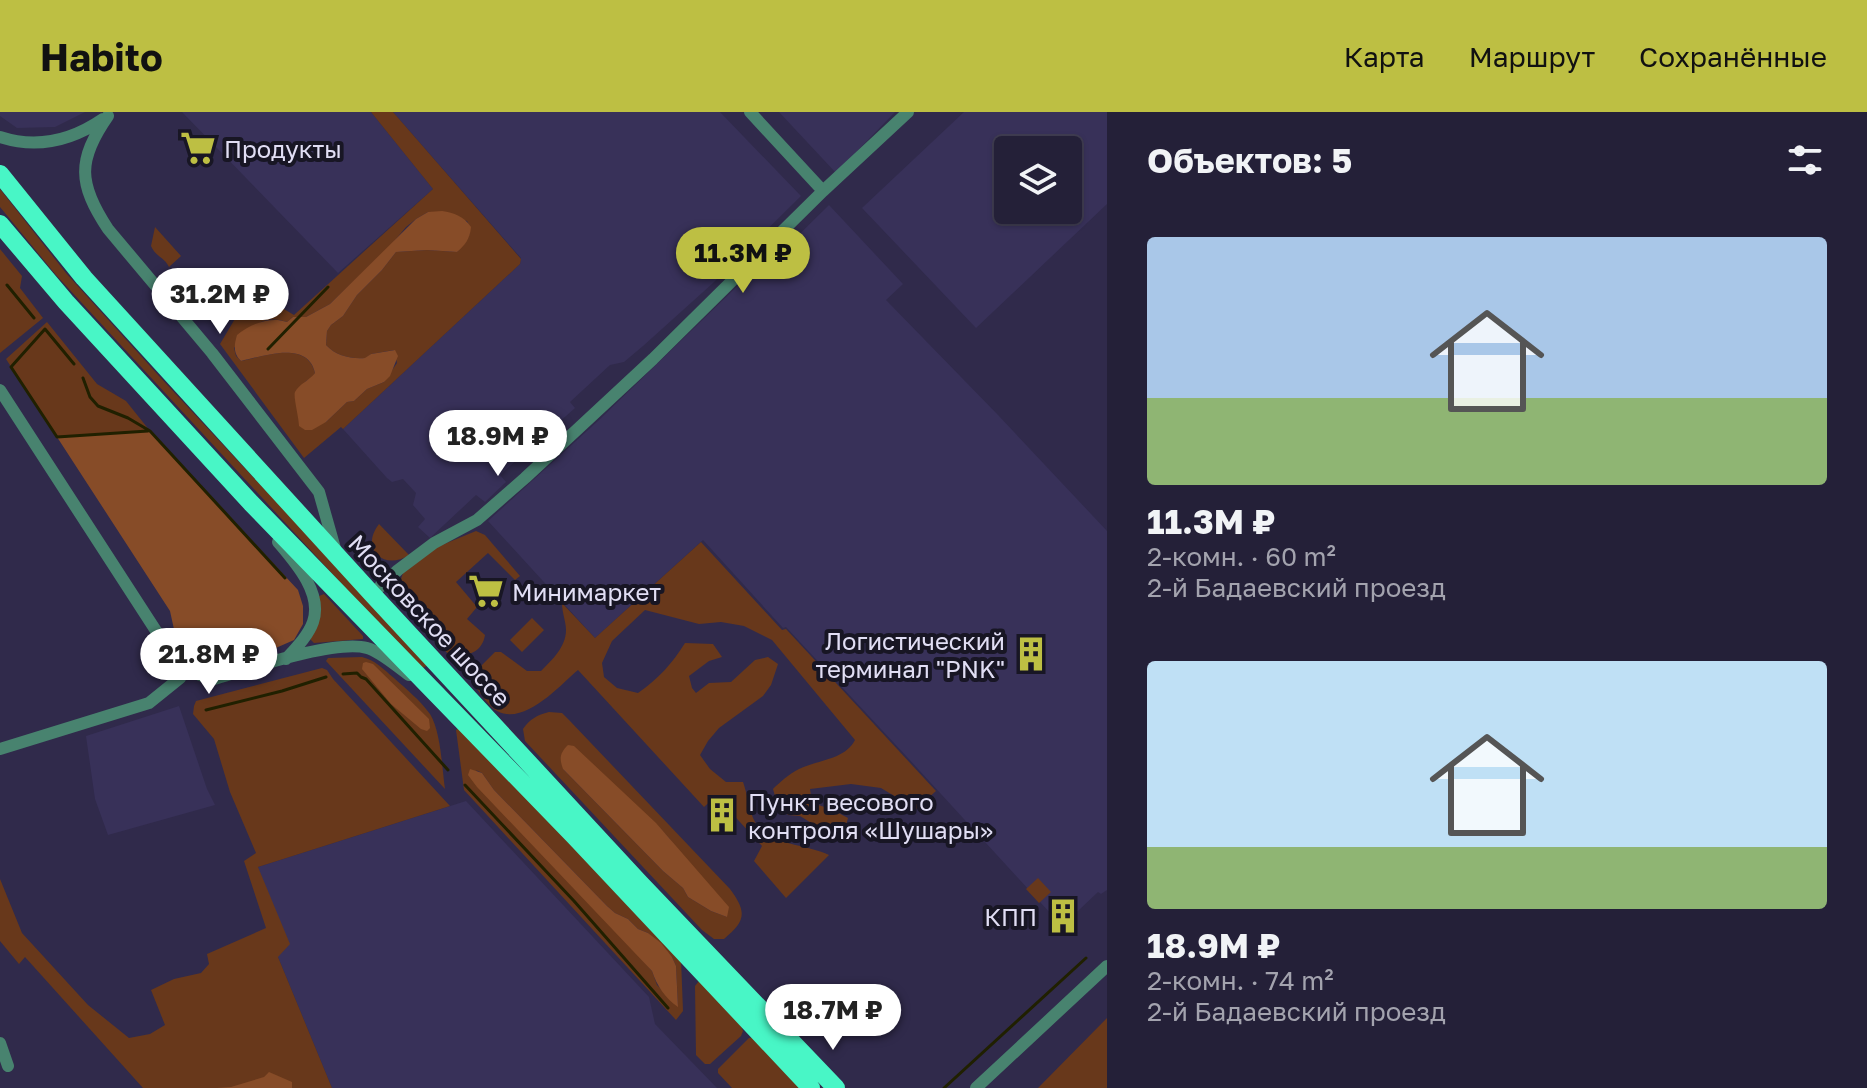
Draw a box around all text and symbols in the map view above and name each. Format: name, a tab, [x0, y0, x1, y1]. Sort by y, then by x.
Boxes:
text: Habito	[40, 34, 163, 79]
text: Карта	[1344, 40, 1425, 73]
text: Маршрут	[1469, 40, 1595, 73]
text: Сохранённые	[1639, 40, 1827, 73]
supermarket icon: Продукты	[179, 129, 217, 167]
place label: Продукты	[224, 134, 342, 163]
map controls	[994, 136, 1082, 224]
button: layers	[994, 136, 1082, 224]
icon: filters	[1783, 138, 1827, 182]
text: Объектов: 5	[1147, 140, 1352, 180]
pin: 11.3M ₽	[669, 227, 817, 295]
text: 11.3M ₽	[694, 237, 792, 268]
pin: 31.2M ₽	[146, 268, 294, 336]
text: 31.2M ₽	[170, 278, 270, 309]
icon: home	[1415, 289, 1559, 433]
pin: 18.9M ₽	[424, 410, 572, 478]
text: 18.9M ₽	[447, 420, 549, 451]
text: 11.3M ₽	[1147, 501, 1275, 541]
street label: Московское шоссе	[343, 528, 517, 712]
text: 2-комн. · 60 m²	[1147, 541, 1336, 572]
supermarket icon: Минимаркет	[467, 572, 505, 610]
text: 2-й Бадаевский проезд	[1147, 572, 1446, 603]
place label: Минимаркет	[512, 577, 661, 606]
place label: Логистический терминал "PNK"	[815, 626, 1005, 683]
pin: 21.8M ₽	[135, 628, 283, 696]
building icon: Логистический терминал "PNK"	[1012, 635, 1050, 673]
text: 21.8M ₽	[158, 638, 260, 669]
icon: home	[1415, 713, 1559, 857]
place label: Пункт весового контроля «Шушары»	[748, 787, 993, 844]
building icon: Пункт весового контроля «Шушары»	[703, 796, 741, 834]
building icon: КПП	[1044, 897, 1082, 935]
place label: КПП	[984, 902, 1037, 931]
text: 18.9M ₽	[1147, 925, 1280, 965]
text: 2-комн. · 74 m²	[1147, 965, 1334, 996]
pin: 18.7M ₽	[759, 984, 907, 1052]
text: 18.7M ₽	[783, 994, 883, 1025]
text: 2-й Бадаевский проезд	[1147, 996, 1446, 1027]

